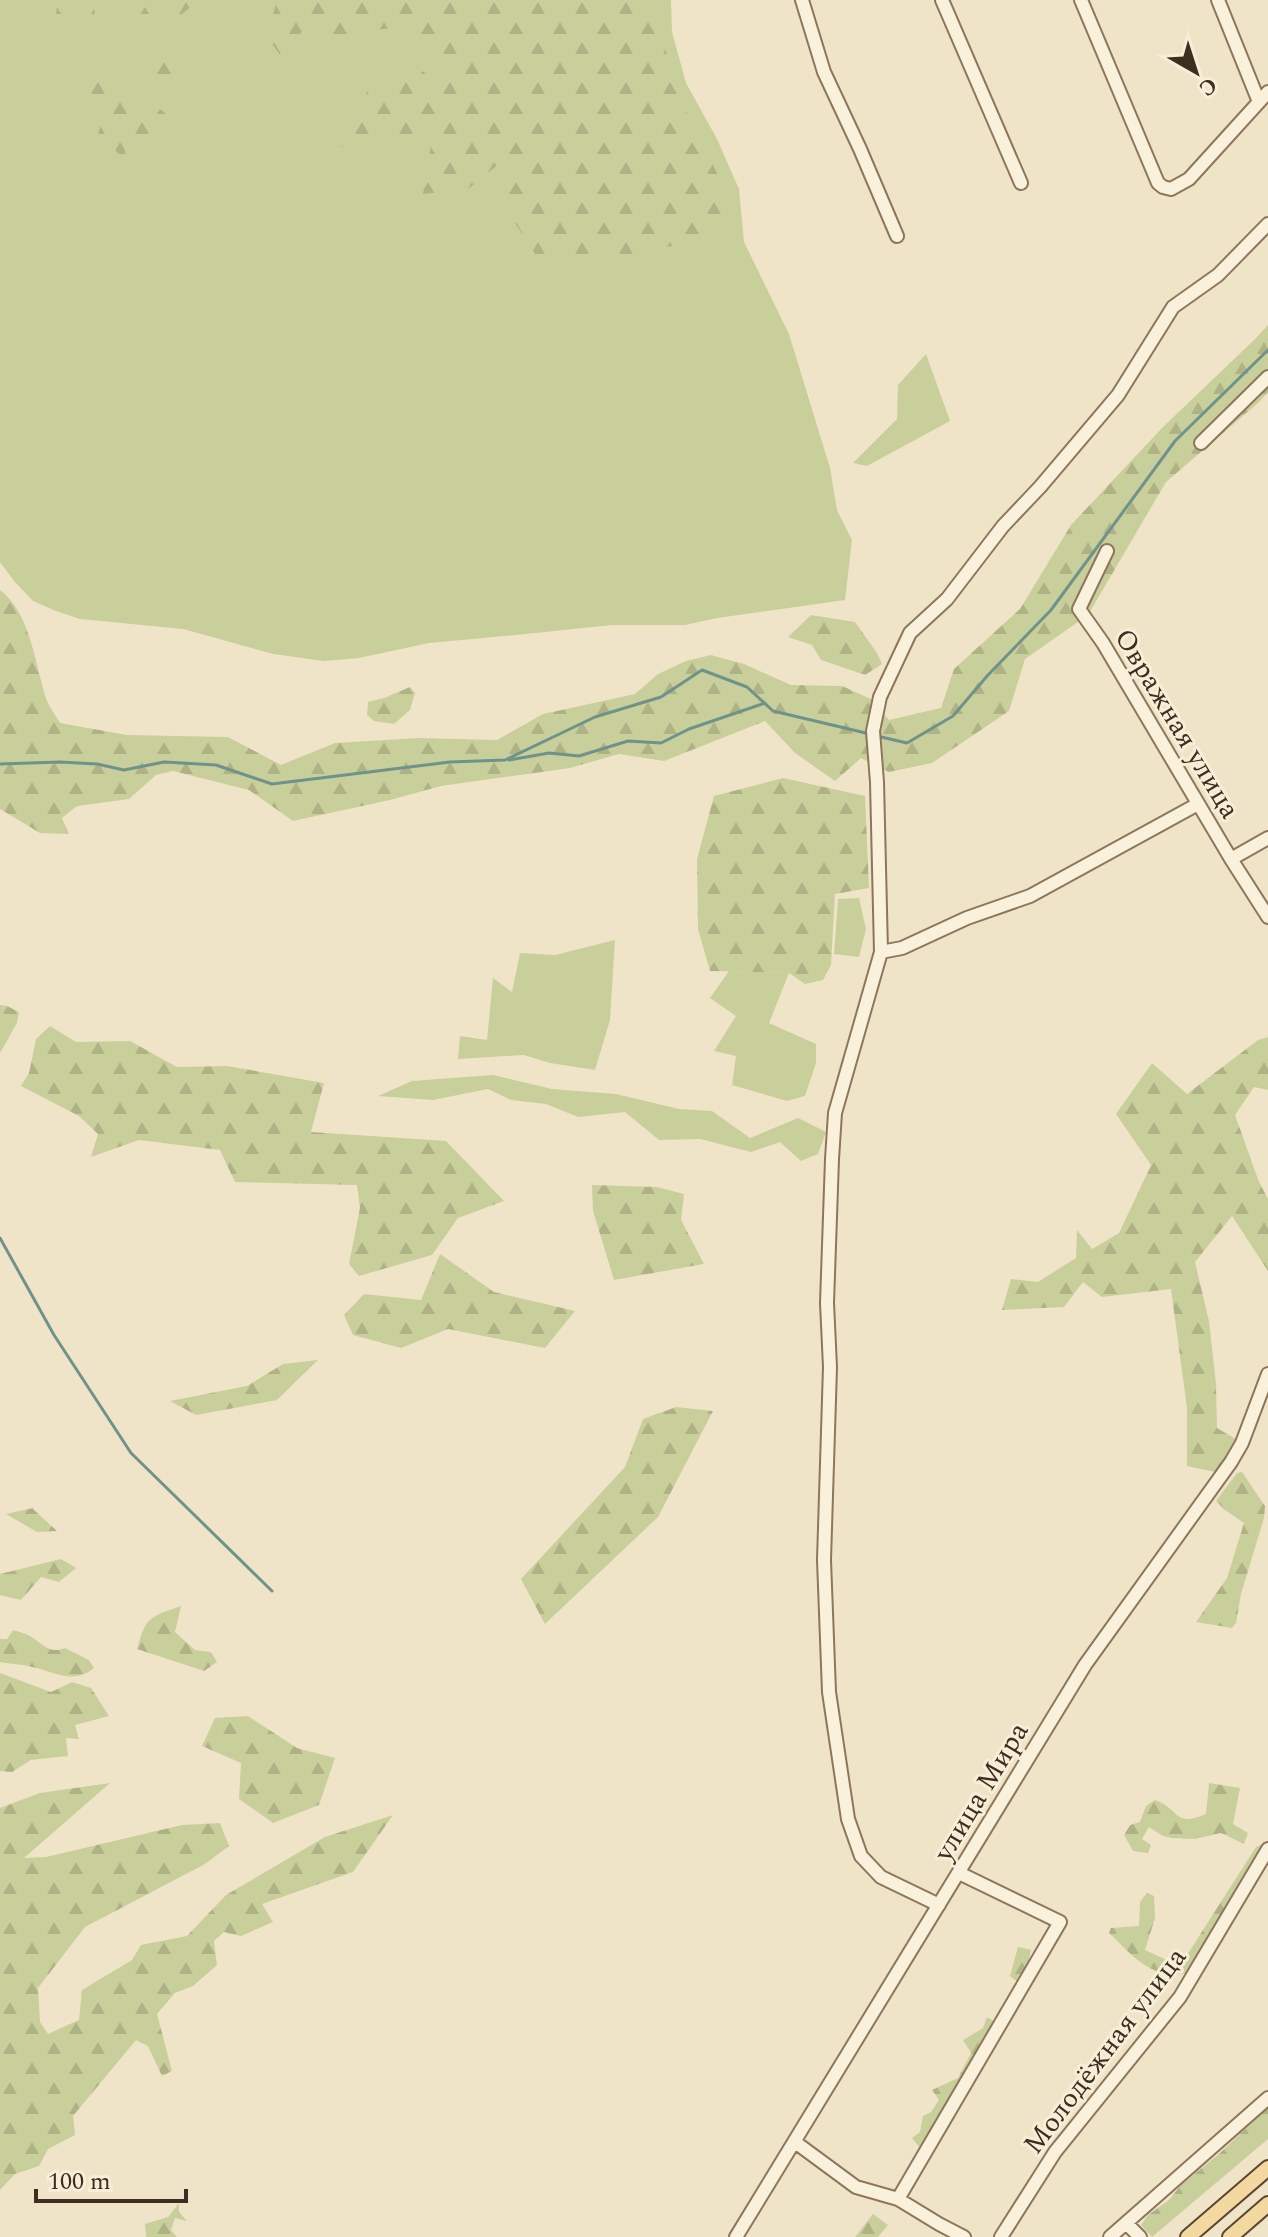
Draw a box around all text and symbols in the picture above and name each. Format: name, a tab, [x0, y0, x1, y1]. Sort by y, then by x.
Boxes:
north arrow	[1156, 32, 1236, 112]
text: С	[1191, 69, 1224, 104]
street label: Овражная улица	[1103, 620, 1251, 828]
street label: улица Мира	[922, 1714, 1040, 1871]
street label: Молодёжная улица	[1013, 1938, 1198, 2164]
scale bar	[36, 2153, 186, 2203]
text: 100 m	[48, 2164, 111, 2200]

